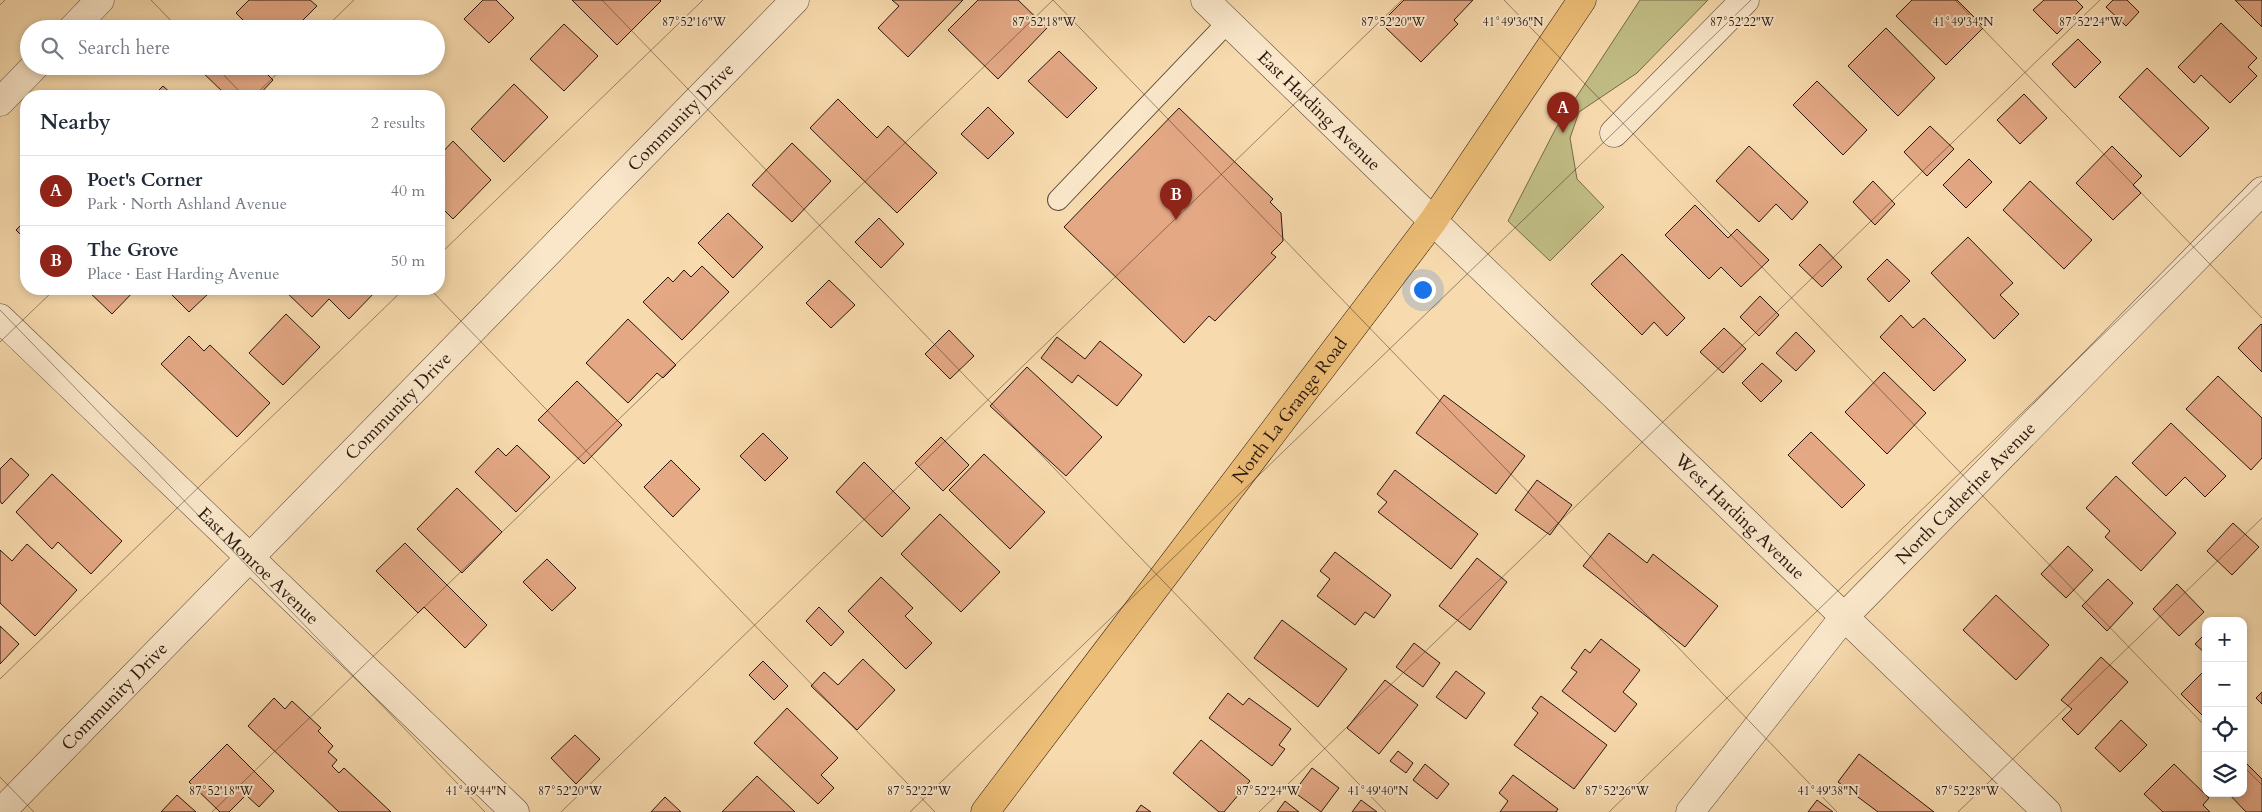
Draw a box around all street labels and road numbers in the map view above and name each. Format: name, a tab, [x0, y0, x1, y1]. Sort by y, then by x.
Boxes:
street label: East Harding Avenue	[1252, 45, 1386, 177]
street label: Community Drive	[622, 58, 740, 177]
street label: North La Grange Road	[1226, 332, 1354, 489]
street label: Community Drive	[340, 346, 457, 466]
street label: North Catherine Avenue	[1890, 417, 2042, 570]
street label: West Harding Avenue	[1668, 447, 1810, 586]
street label: East Monroe Avenue	[192, 502, 324, 631]
street label: Community Drive	[56, 637, 173, 756]

